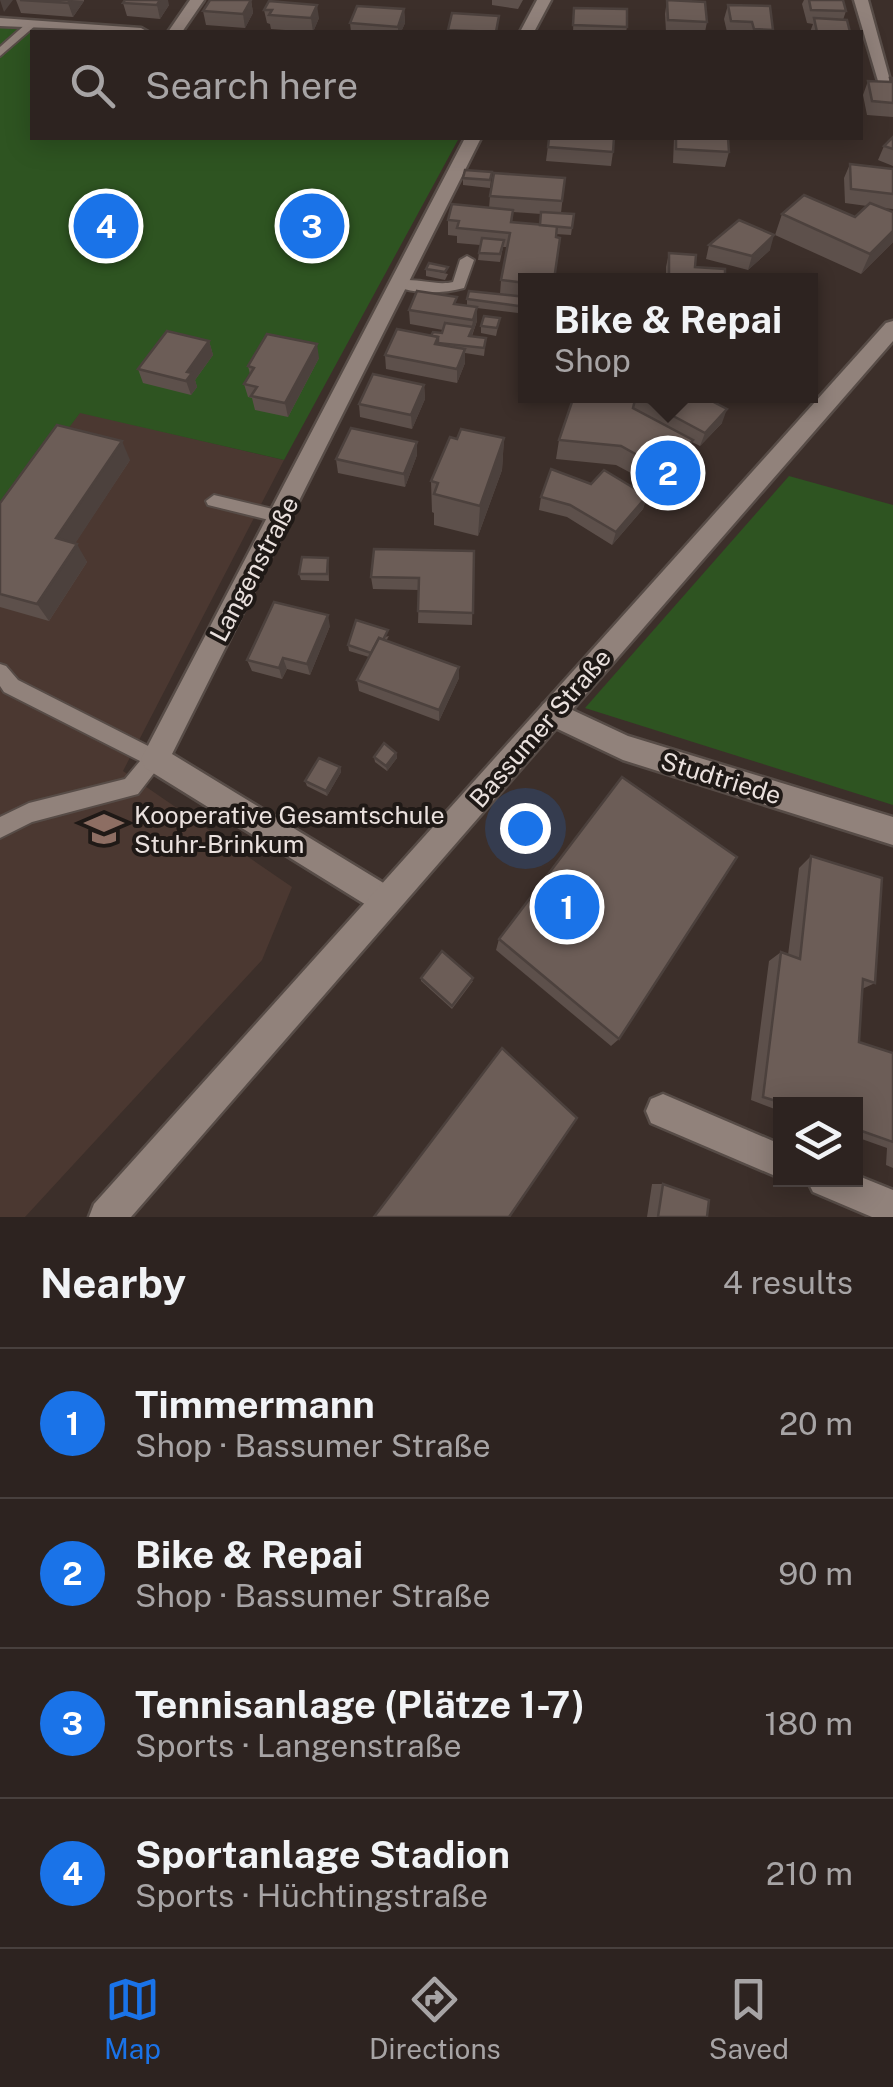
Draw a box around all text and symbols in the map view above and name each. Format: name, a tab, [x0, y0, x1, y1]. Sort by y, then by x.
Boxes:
search box	[30, 30, 863, 140]
icon: search	[65, 58, 120, 113]
text: Search here	[145, 63, 358, 108]
pin: 4	[74, 188, 138, 264]
pin: 3	[280, 188, 344, 264]
popup	[518, 273, 818, 403]
text: Bike & Repai	[554, 297, 782, 342]
text: Shop	[554, 342, 631, 379]
pin: 2	[636, 436, 700, 510]
street label: Langenstraße	[203, 491, 305, 647]
street label: Bassumer Straße	[463, 643, 617, 813]
street label: Studtriede	[657, 745, 785, 811]
place label: Kooperative Gesamtschule Stuhr-Brinkum	[134, 800, 445, 859]
your location	[500, 803, 551, 854]
school or university icon: Kooperative Gesamtschule Stuhr-Brinkum	[83, 808, 125, 850]
pin: 1	[534, 870, 600, 944]
map controls	[773, 1097, 863, 1187]
button: layers	[773, 1097, 863, 1187]
text: Nearby	[40, 1258, 186, 1307]
text: 4 results	[723, 1264, 853, 1301]
text: Timmermann	[135, 1382, 375, 1427]
text: 1	[66, 1405, 79, 1442]
text: 20 m	[779, 1405, 853, 1442]
text: Shop · Bassumer Straße	[135, 1427, 491, 1464]
text: Bike & Repai	[135, 1532, 363, 1577]
text: 2	[62, 1555, 83, 1592]
text: 90 m	[778, 1555, 853, 1592]
text: Shop · Bassumer Straße	[135, 1577, 491, 1614]
text: Tennisanlage (Plätze 1-7)	[135, 1682, 585, 1727]
text: 3	[62, 1705, 83, 1742]
text: 180 m	[764, 1705, 853, 1742]
text: Sports · Langenstraße	[135, 1727, 462, 1764]
text: Sportanlage Stadion	[135, 1832, 510, 1877]
text: 4	[62, 1855, 83, 1892]
text: 210 m	[766, 1855, 853, 1892]
text: Sports · Hüchtingstraße	[135, 1877, 488, 1914]
tab: Map	[104, 1972, 161, 2065]
tab: Directions	[369, 1972, 501, 2065]
tab: Saved	[709, 1972, 789, 2065]

